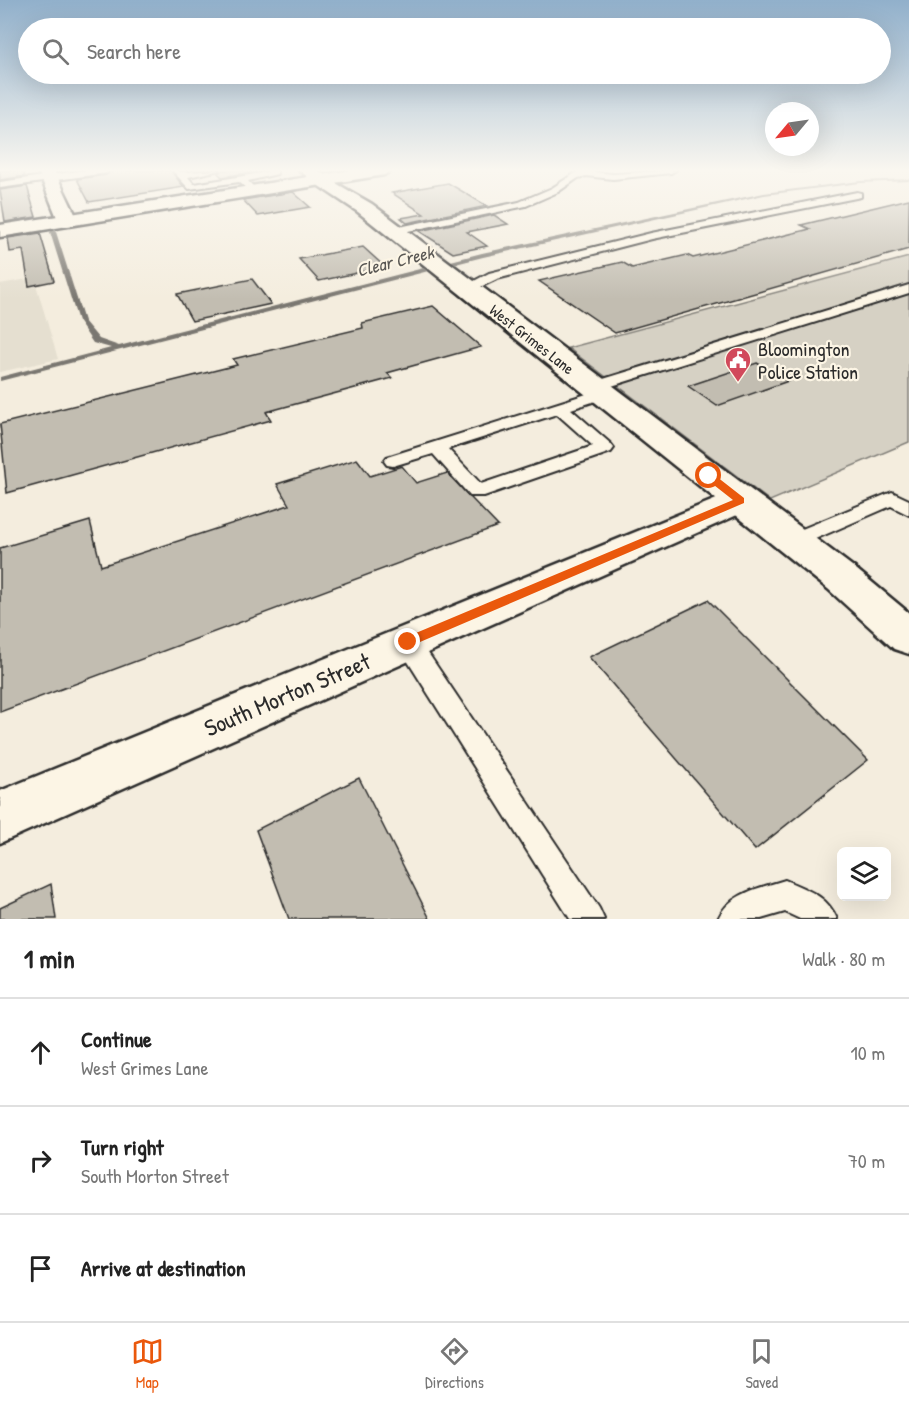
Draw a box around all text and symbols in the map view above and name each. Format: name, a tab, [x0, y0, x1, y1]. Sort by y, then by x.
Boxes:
search box	[18, 18, 891, 84]
icon: search	[39, 35, 72, 68]
text: Search here	[87, 36, 181, 66]
north arrow	[765, 102, 819, 156]
water label: Clear Creek	[354, 239, 438, 283]
street label: West Grimes Lane	[485, 299, 579, 379]
place label: Bloomington Police Station	[758, 335, 858, 385]
public building icon: Bloomington Police Station	[723, 345, 753, 383]
route start	[695, 462, 721, 488]
route end	[394, 628, 420, 654]
street label: South Morton Street	[199, 644, 376, 743]
map controls	[837, 847, 891, 901]
button: layers	[837, 847, 891, 901]
text: 1 min	[24, 941, 75, 976]
text: Walk · 80 m	[802, 945, 885, 972]
text: Continue	[81, 1024, 152, 1054]
icon: ahead	[24, 1036, 57, 1069]
text: 10 m	[851, 1039, 885, 1066]
text: West Grimes Lane	[81, 1054, 208, 1081]
text: Turn right	[81, 1132, 164, 1162]
icon: right	[24, 1144, 57, 1177]
text: 70 m	[848, 1147, 885, 1174]
text: South Morton Street	[81, 1162, 229, 1189]
icon: arrive	[24, 1252, 57, 1285]
text: Arrive at destination	[81, 1253, 246, 1283]
tab: Map	[131, 1335, 164, 1393]
tab: Directions	[425, 1335, 484, 1393]
tab: Saved	[745, 1335, 778, 1393]

